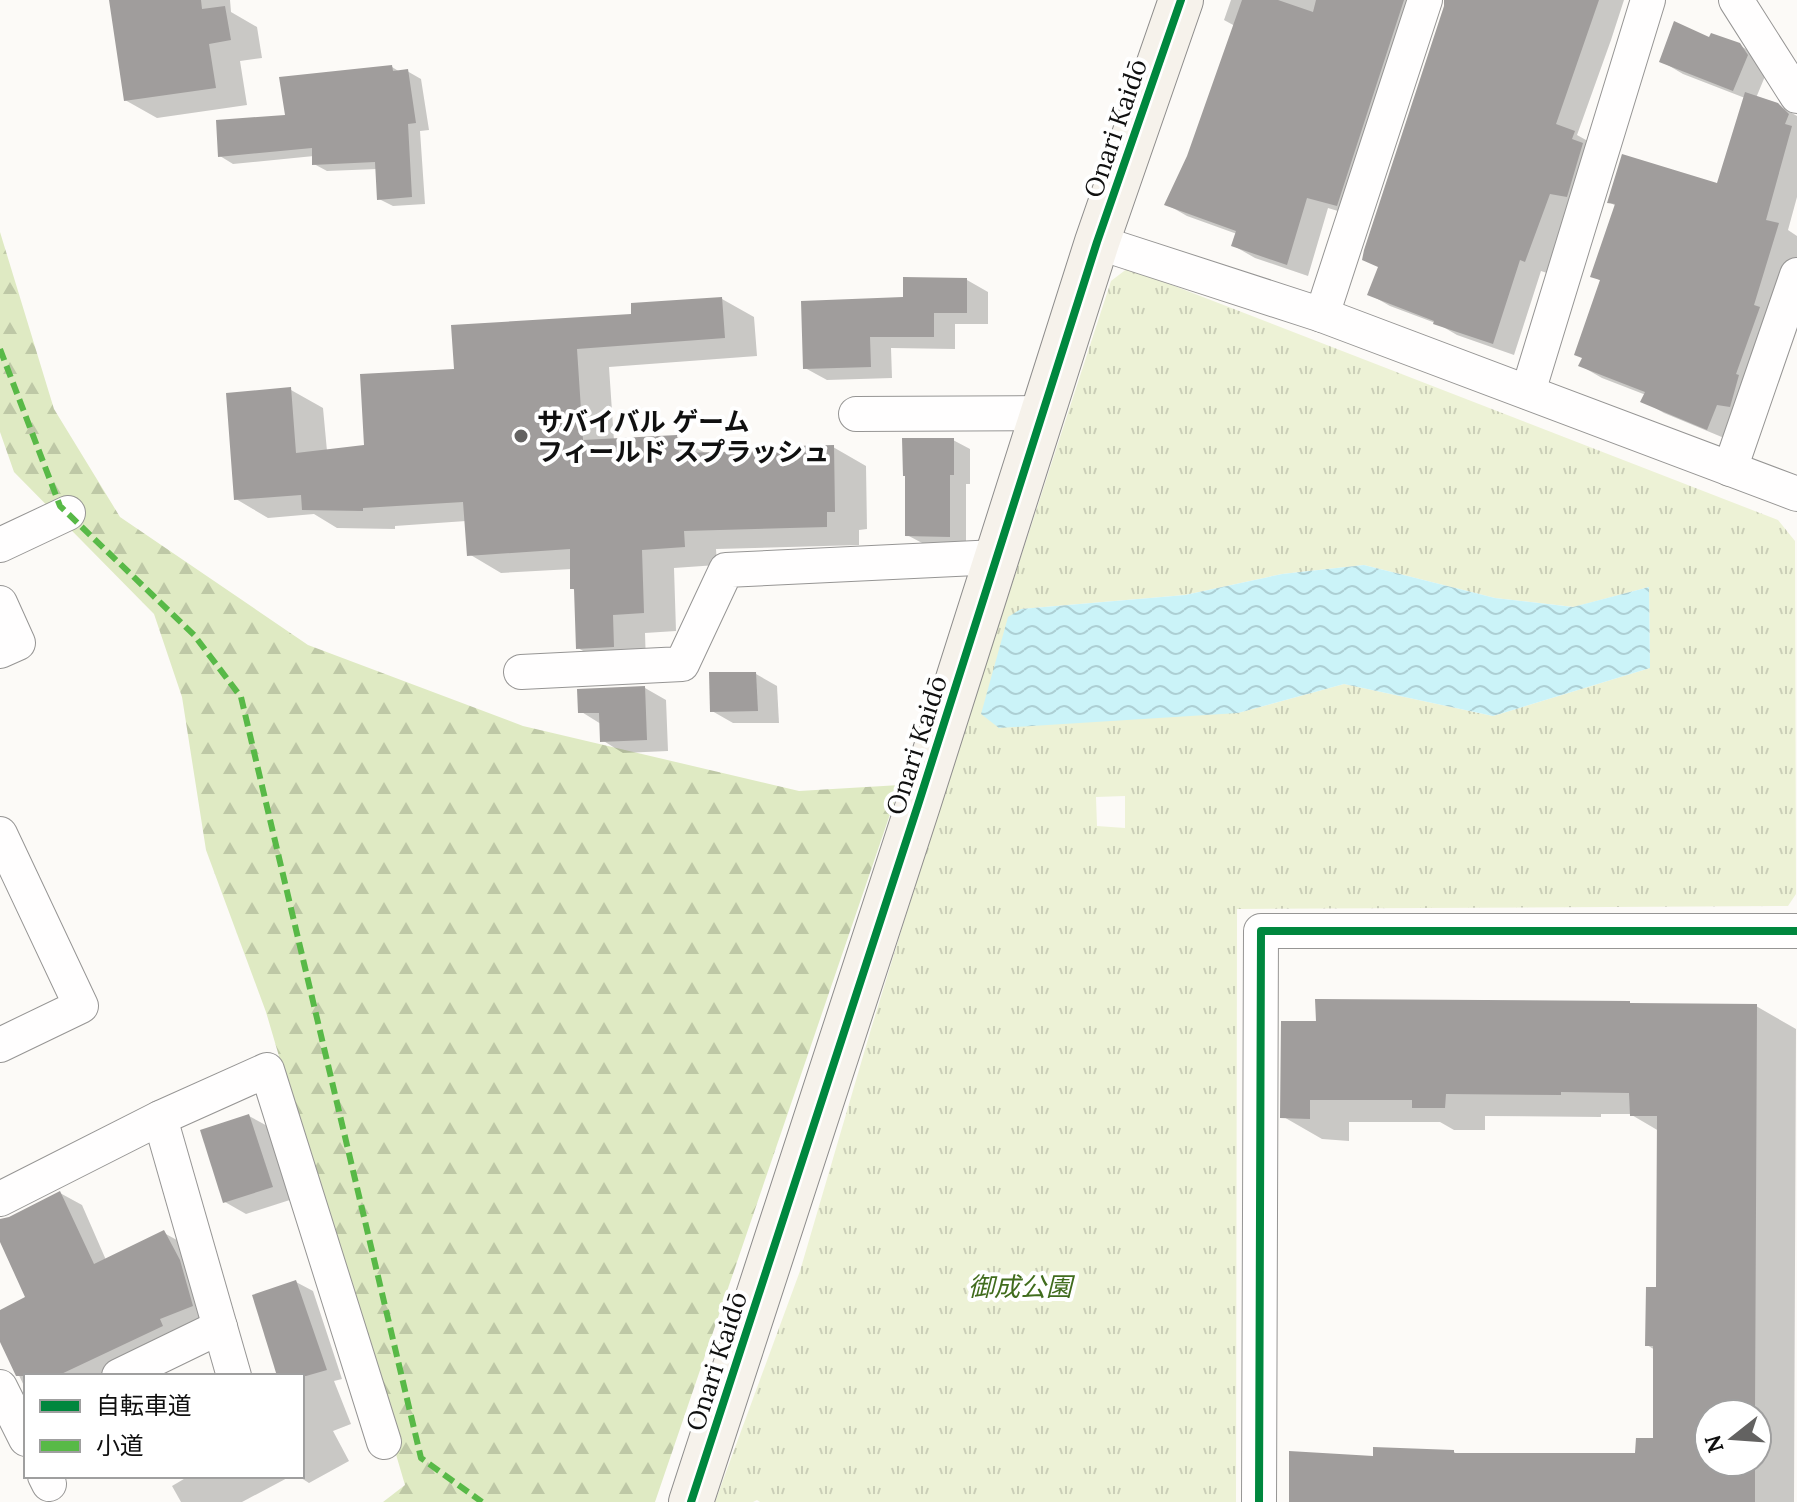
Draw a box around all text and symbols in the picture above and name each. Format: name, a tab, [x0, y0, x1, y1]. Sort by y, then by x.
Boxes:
street label: Onari Kaidō	[1076, 54, 1154, 202]
place label: サバイバル ゲーム フィールド スプラッシュ	[537, 405, 829, 468]
marker: サバイバル ゲーム フィールド スプラッシュ	[512, 427, 530, 445]
street label: Onari Kaidō	[878, 671, 954, 819]
park label: 御成公園	[968, 1270, 1076, 1303]
street label: Onari Kaidō	[678, 1287, 754, 1435]
legend	[24, 1374, 304, 1478]
text: 自転車道	[96, 1390, 192, 1421]
north arrow	[1693, 1398, 1773, 1478]
text: 小道	[96, 1430, 144, 1461]
text: N	[1698, 1432, 1730, 1456]

